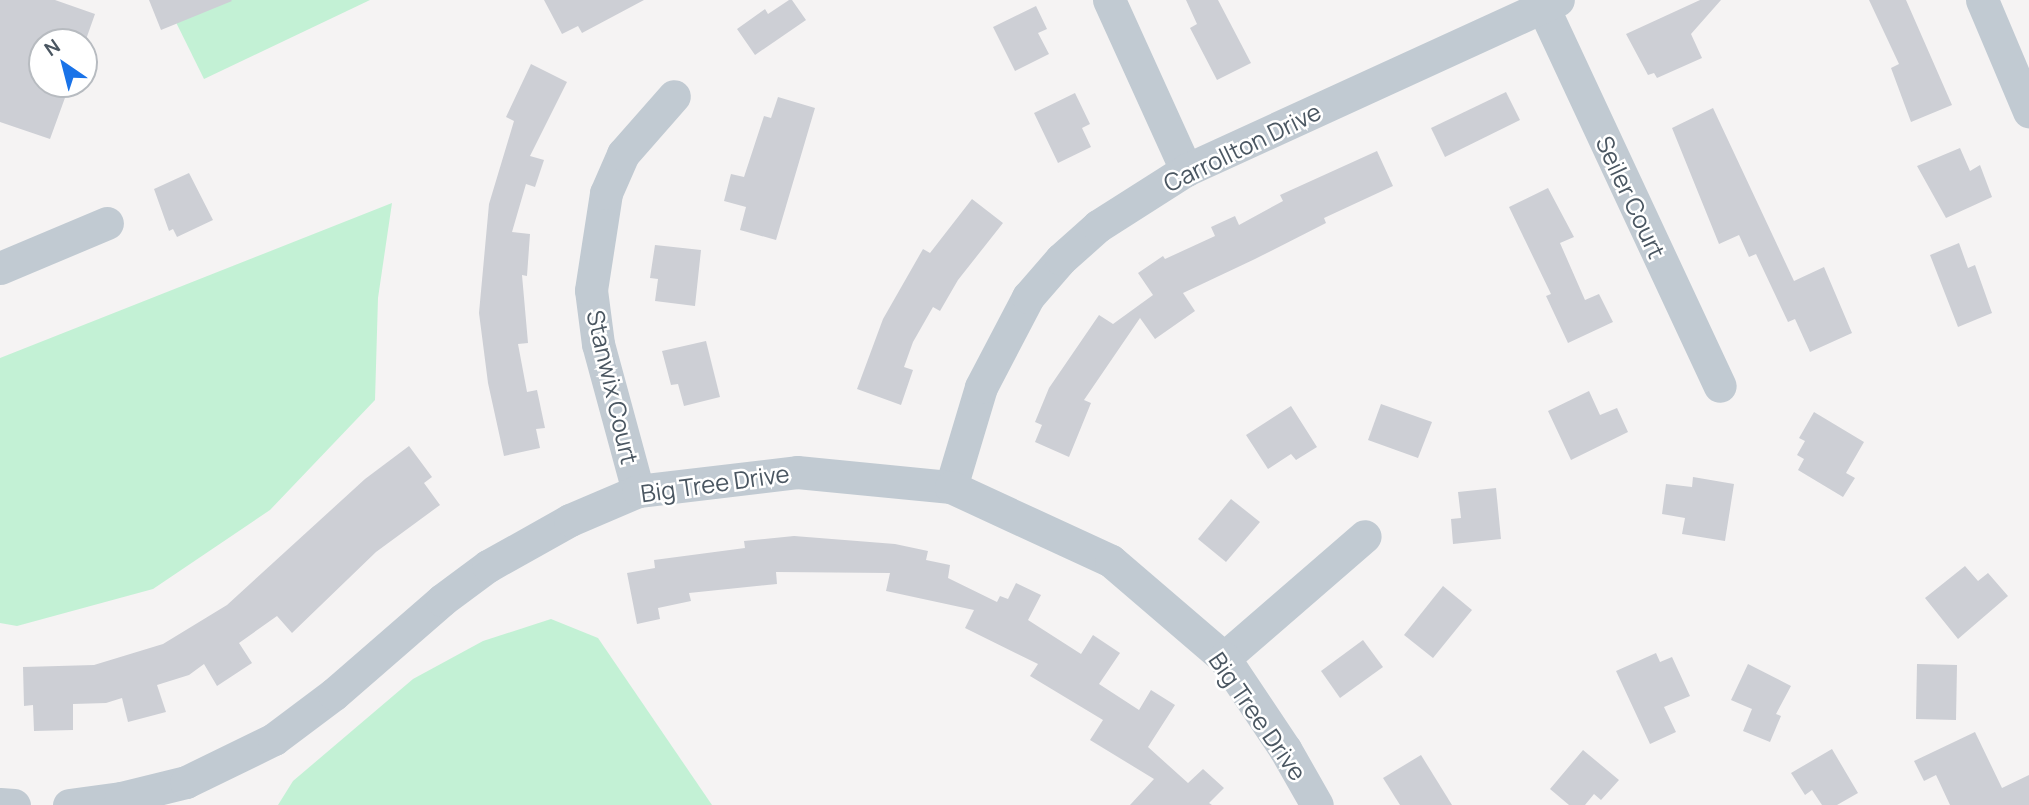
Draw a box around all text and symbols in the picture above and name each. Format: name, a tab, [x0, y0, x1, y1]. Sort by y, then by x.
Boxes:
north arrow	[28, 28, 98, 98]
text: N	[39, 33, 65, 62]
street label: Carrollton Drive	[1159, 96, 1325, 198]
street label: Seiler Court	[1590, 131, 1672, 263]
street label: Stanwix Court	[581, 307, 645, 467]
street label: Big Tree Drive	[639, 458, 791, 508]
street label: Big Tree Drive	[1203, 646, 1313, 786]

